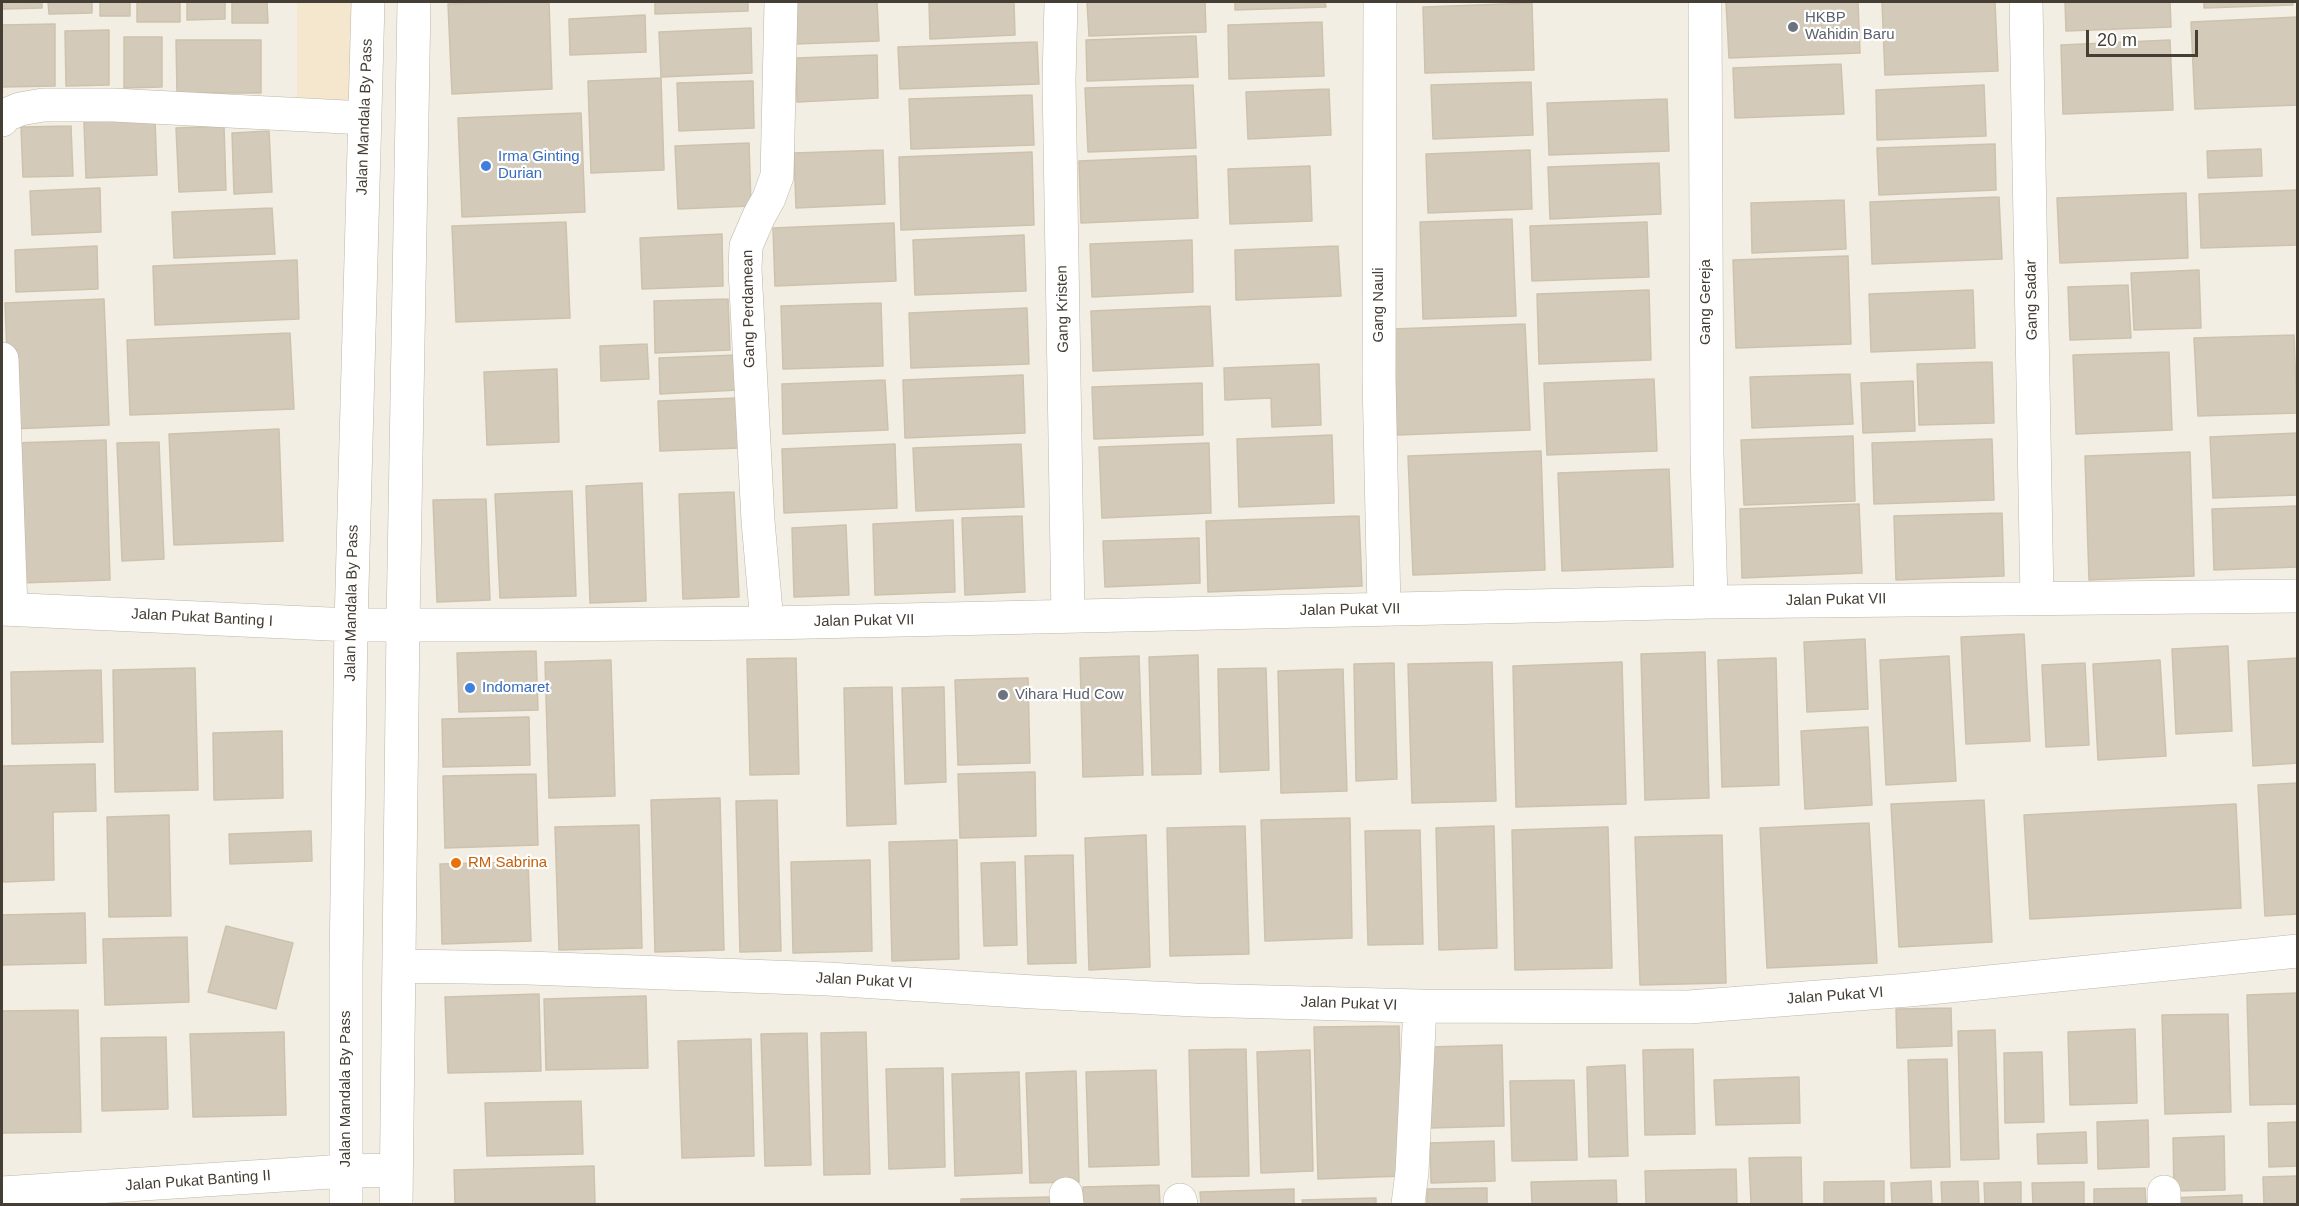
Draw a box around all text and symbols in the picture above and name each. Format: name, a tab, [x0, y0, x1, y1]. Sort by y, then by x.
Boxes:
place label: HKBP Wahidin Baru	[1805, 9, 1894, 44]
scale bar	[2089, 18, 2202, 56]
marker: HKBP Wahidin Baru	[1786, 20, 1800, 34]
text: 20 m	[2097, 30, 2137, 50]
street label: Jalan Mandala By Pass	[353, 38, 377, 196]
place label: Irma Ginting Durian	[498, 148, 580, 183]
marker: Irma Ginting Durian	[479, 159, 493, 173]
street label: Gang Perdamean	[739, 250, 759, 368]
street label: Gang Gereja	[1697, 259, 1715, 345]
street label: Gang Sadar	[2022, 259, 2042, 341]
street label: Gang Kristen	[1053, 265, 1073, 353]
street label: Gang Nauli	[1370, 267, 1388, 343]
street label: Jalan Mandala By Pass	[342, 524, 362, 682]
street label: Jalan Pukat VII	[1785, 590, 1887, 610]
street label: Jalan Pukat VII	[1299, 600, 1401, 620]
street label: Jalan Pukat Banting I	[131, 605, 273, 631]
street label: Jalan Pukat VII	[813, 611, 915, 631]
place label: Indomaret	[482, 679, 550, 697]
marker: Indomaret	[463, 681, 477, 695]
place label: Vihara Hud Cow	[1015, 686, 1124, 704]
marker: Vihara Hud Cow	[996, 688, 1010, 702]
place label: RM Sabrina	[468, 854, 547, 872]
marker: RM Sabrina	[449, 856, 463, 870]
street label: Jalan Pukat VI	[815, 969, 913, 993]
street label: Jalan Pukat VI	[1786, 984, 1884, 1008]
street label: Jalan Pukat VI	[1300, 993, 1398, 1015]
street label: Jalan Mandala By Pass	[337, 1011, 355, 1167]
street label: Jalan Pukat Banting II	[125, 1167, 271, 1195]

